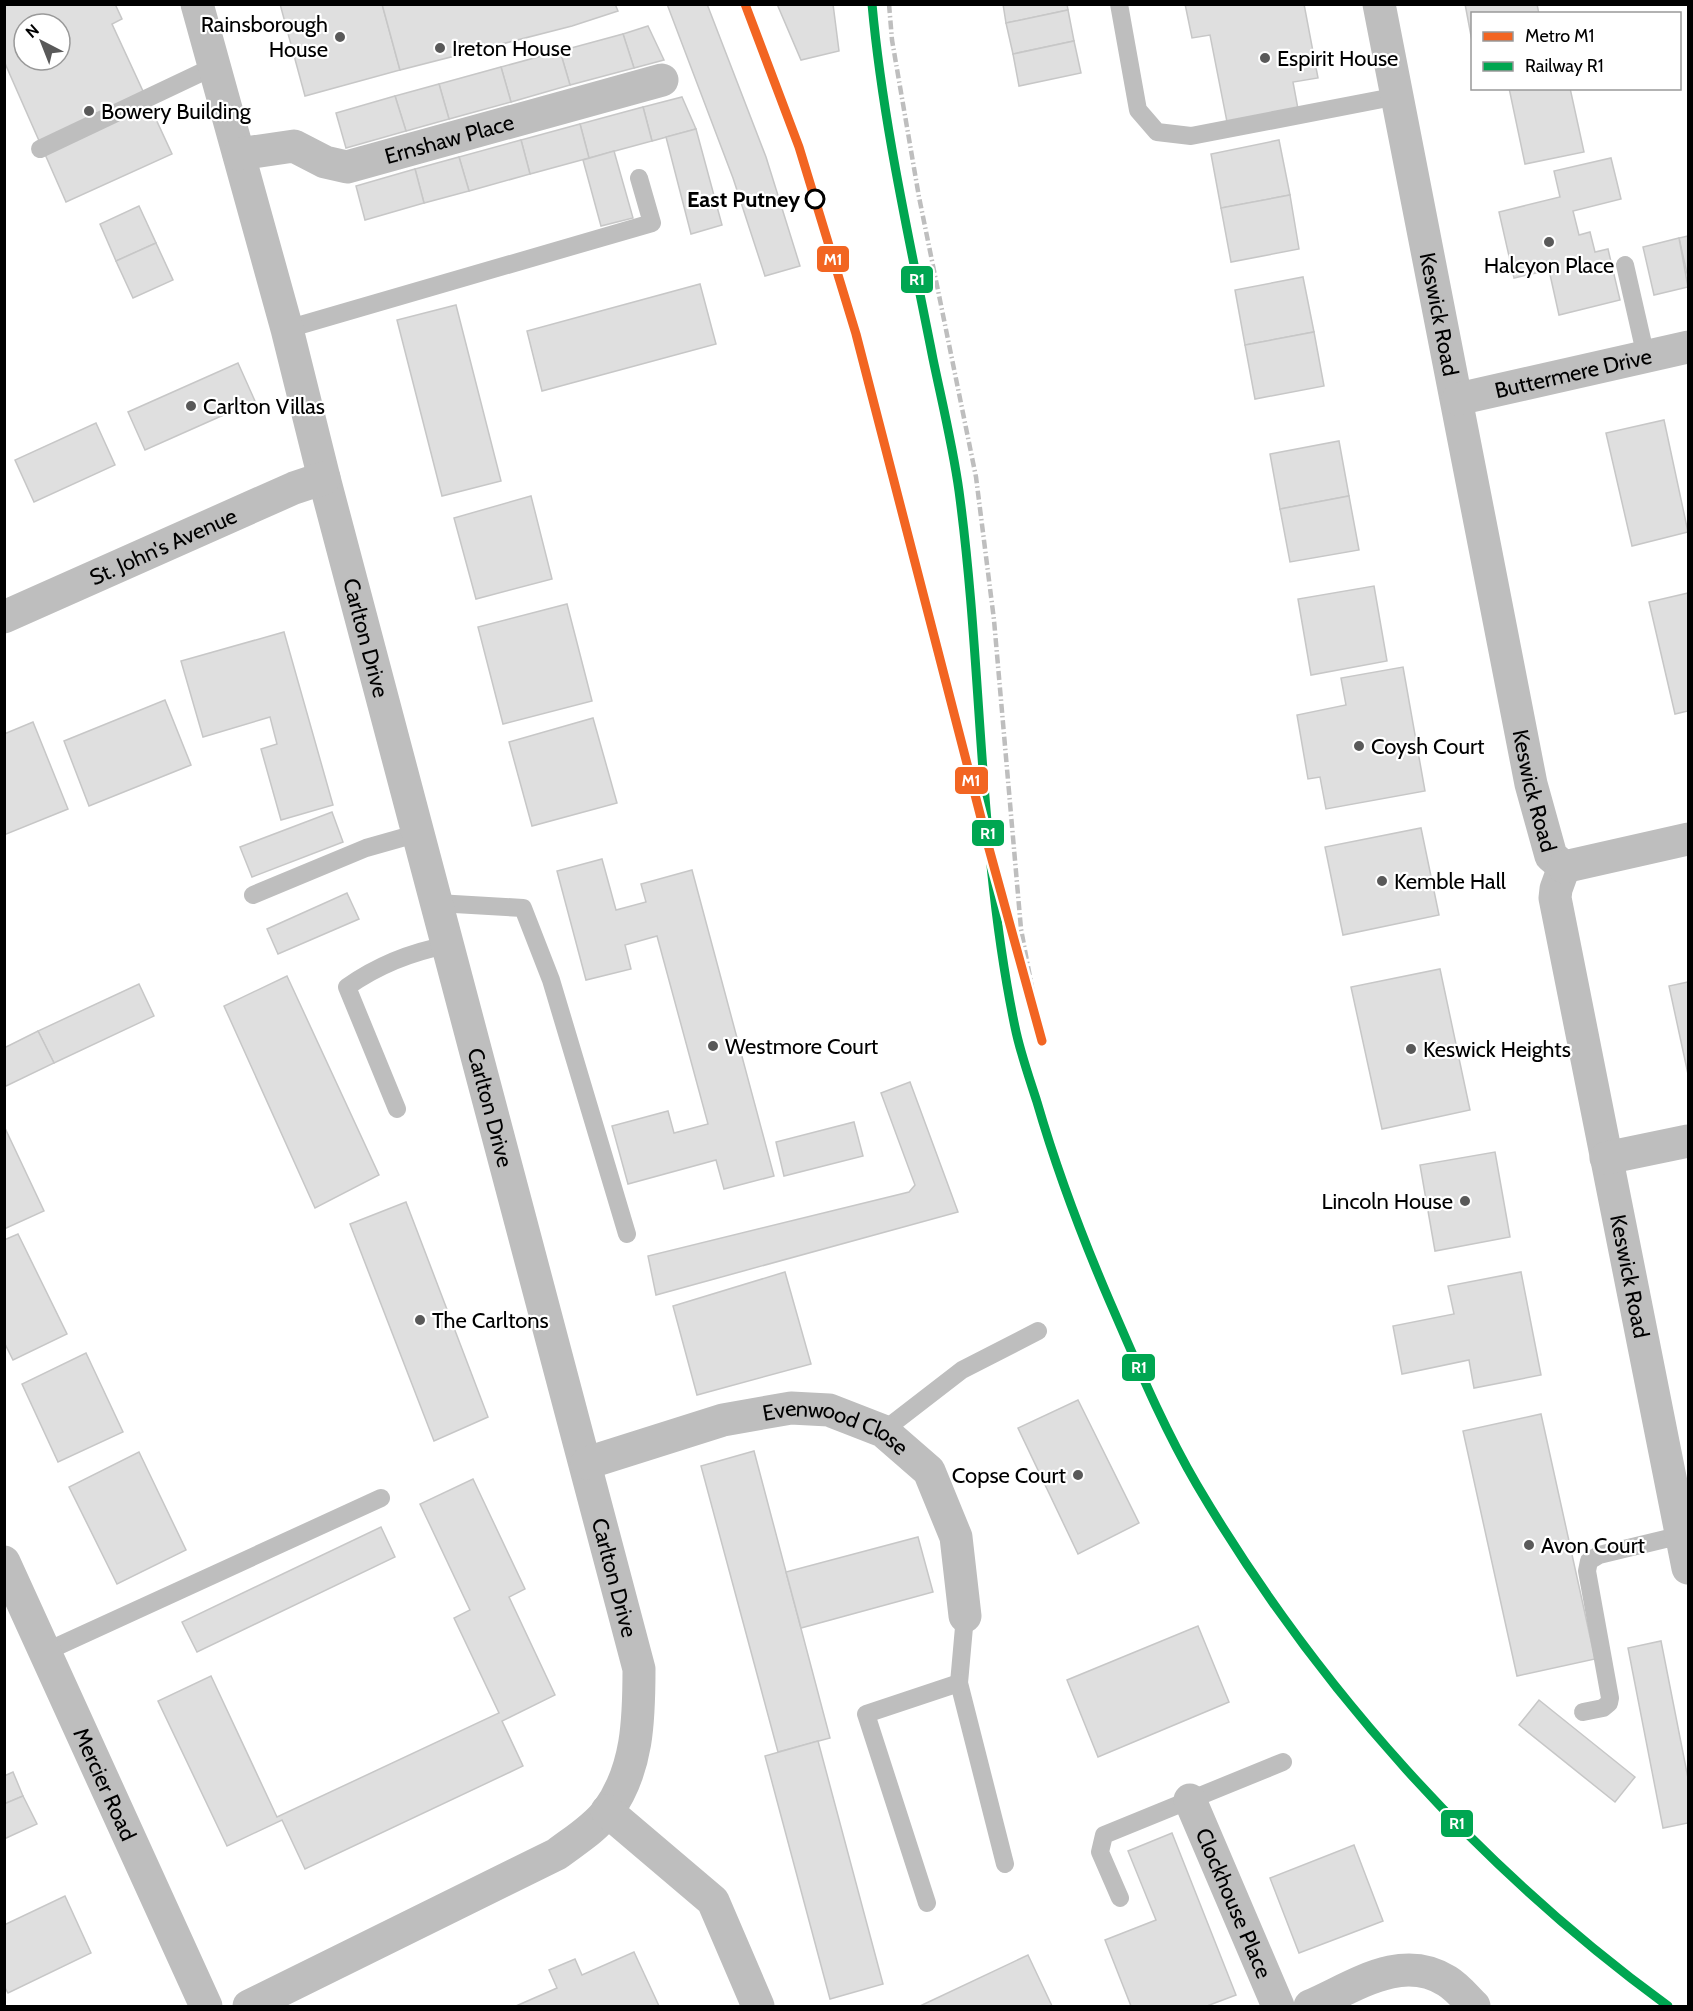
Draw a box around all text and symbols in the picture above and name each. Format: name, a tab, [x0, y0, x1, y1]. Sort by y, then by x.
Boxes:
place label: Rainsborough House	[201, 11, 328, 63]
north arrow	[12, 12, 72, 72]
legend	[1471, 12, 1681, 90]
text: N	[22, 20, 43, 42]
text: Metro M1	[1525, 25, 1594, 47]
marker: Rainsborough House	[333, 30, 347, 44]
place label: Ireton House	[452, 35, 571, 62]
marker: Ireton House	[433, 41, 447, 55]
place label: Espirit House	[1277, 45, 1398, 72]
marker: Espirit House	[1258, 51, 1272, 65]
text: Railway R1	[1525, 55, 1604, 77]
place label: Bowery Building	[101, 98, 252, 125]
marker: Bowery Building	[82, 104, 96, 118]
street label: Ernshaw Place	[382, 109, 517, 170]
place label: East Putney	[687, 186, 800, 213]
marker: East Putney	[805, 189, 825, 209]
marker: Halcyon Place	[1542, 235, 1556, 249]
line badge: M1	[816, 245, 850, 273]
text: M1	[823, 250, 843, 269]
street label: Keswick Road	[1414, 250, 1464, 378]
place label: Halcyon Place	[1484, 252, 1614, 279]
line badge: R1	[900, 265, 934, 294]
text: R1	[909, 270, 925, 289]
street label: Buttermere Drive	[1492, 343, 1654, 404]
place label: Carlton Villas	[203, 393, 325, 420]
marker: Carlton Villas	[184, 399, 198, 413]
street label: St. John's Avenue	[85, 502, 241, 591]
street label: Carlton Drive	[337, 575, 394, 700]
street label: Keswick Road	[1507, 727, 1562, 855]
place label: Coysh Court	[1371, 733, 1485, 760]
marker: Coysh Court	[1352, 739, 1366, 753]
line badge: M1	[954, 766, 989, 795]
text: M1	[961, 771, 981, 790]
line badge: R1	[971, 819, 1005, 847]
text: R1	[980, 824, 996, 843]
place label: Kemble Hall	[1394, 868, 1507, 895]
marker: Kemble Hall	[1375, 874, 1389, 888]
place label: Westmore Court	[725, 1033, 879, 1060]
place label: Keswick Heights	[1423, 1036, 1571, 1063]
marker: Westmore Court	[706, 1039, 720, 1053]
marker: Keswick Heights	[1404, 1042, 1418, 1056]
street label: Carlton Drive	[461, 1045, 519, 1170]
place label: Lincoln House	[1321, 1188, 1453, 1215]
marker: Lincoln House	[1458, 1194, 1472, 1208]
street label: Keswick Road	[1604, 1212, 1655, 1340]
place label: The Carltons	[432, 1307, 549, 1334]
marker: The Carltons	[413, 1313, 427, 1327]
line badge: R1	[1121, 1353, 1156, 1382]
text: R1	[1131, 1358, 1147, 1377]
street label: Evenwood Close	[760, 1394, 914, 1461]
place label: Copse Court	[952, 1462, 1067, 1489]
marker: Copse Court	[1071, 1468, 1085, 1482]
street label: Carlton Drive	[586, 1515, 643, 1640]
place label: Avon Court	[1541, 1532, 1646, 1559]
marker: Avon Court	[1522, 1538, 1536, 1552]
street label: Mercier Road	[67, 1724, 142, 1845]
line badge: R1	[1440, 1809, 1474, 1838]
text: R1	[1449, 1814, 1465, 1833]
street label: Clockhouse Place	[1190, 1824, 1278, 1982]

